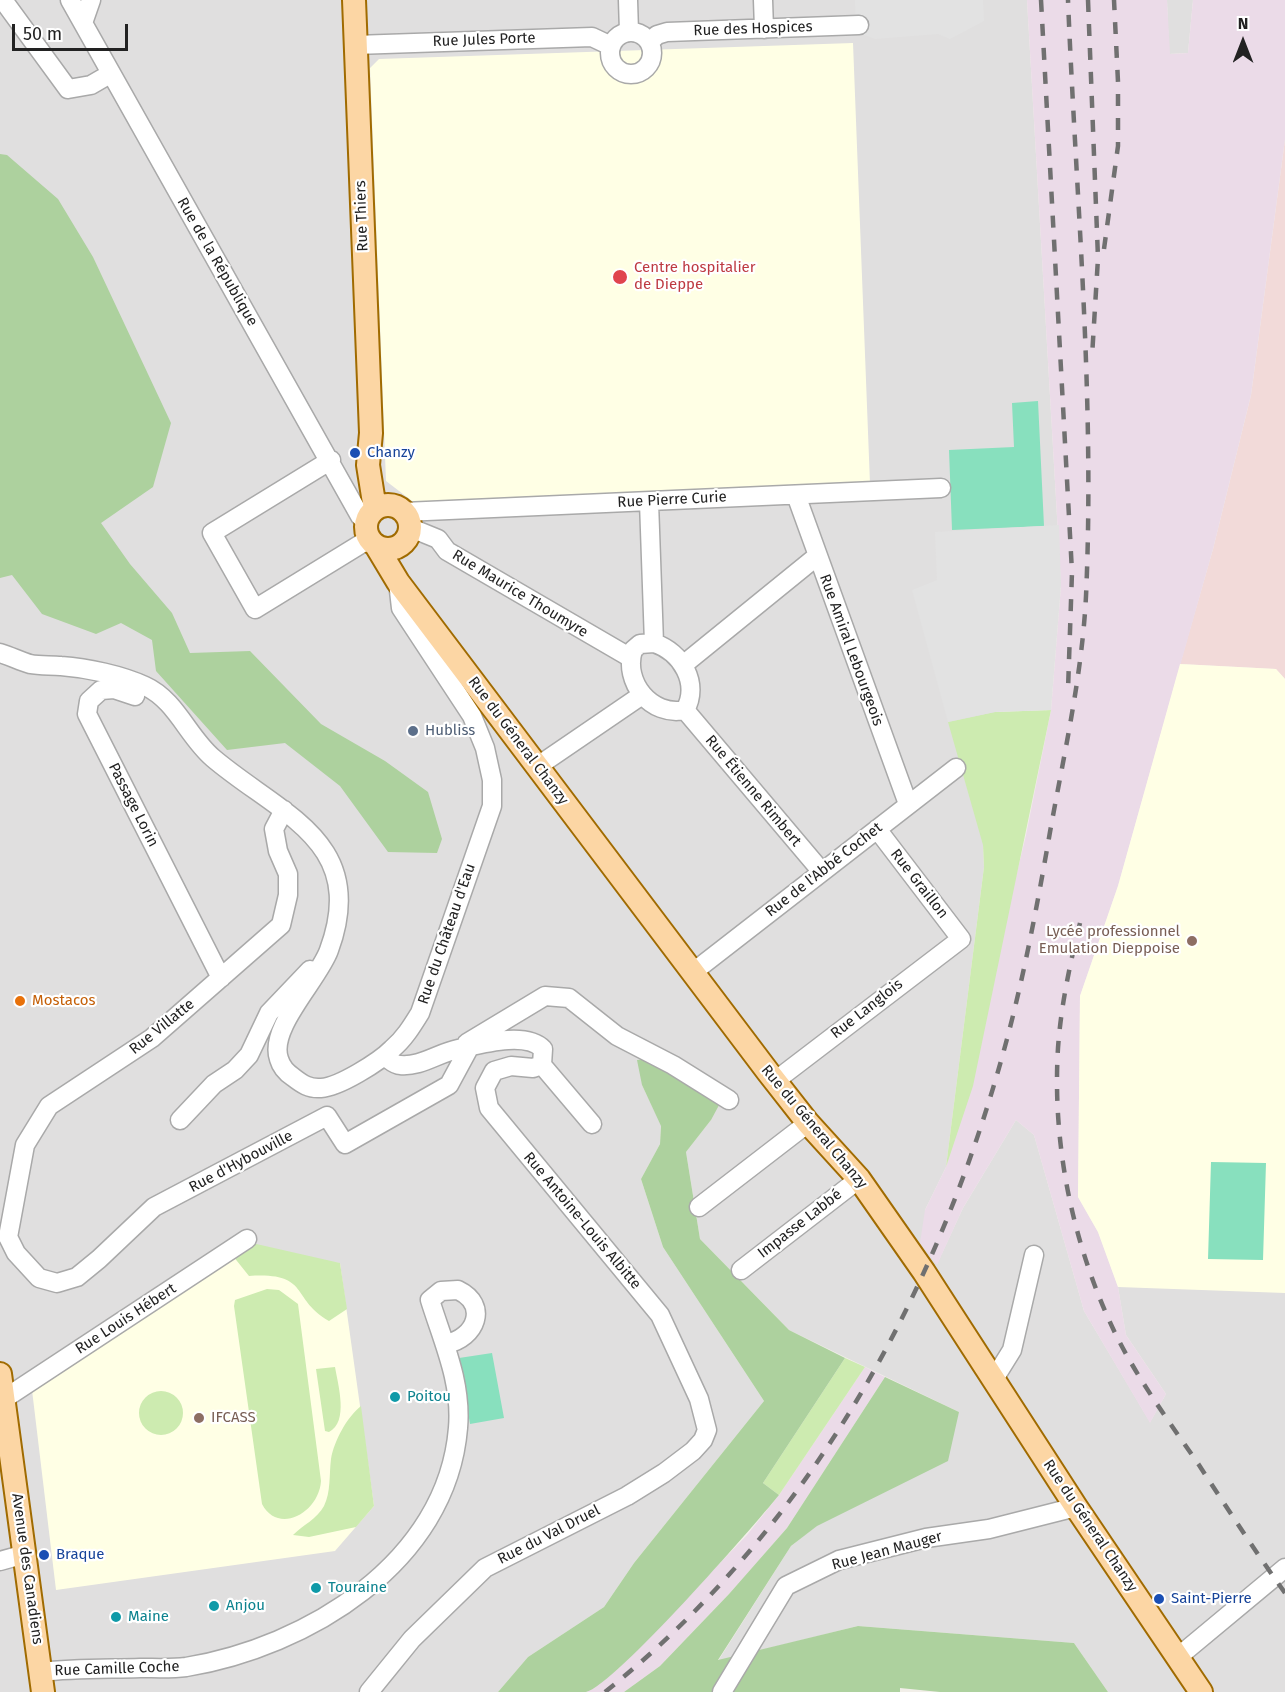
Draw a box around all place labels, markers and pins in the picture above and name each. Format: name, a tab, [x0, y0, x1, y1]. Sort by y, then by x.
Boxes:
place label: Centre hospitalier de Dieppe	[634, 259, 756, 294]
marker: Centre hospitalier de Dieppe	[611, 268, 629, 286]
place label: Chanzy	[367, 444, 415, 462]
marker: Chanzy	[348, 446, 362, 460]
place label: Hubliss	[425, 722, 475, 740]
marker: Hubliss	[406, 724, 420, 738]
place label: Lycée professionnel Emulation Dieppoise	[1039, 923, 1180, 958]
marker: Lycée professionnel Emulation Dieppoise	[1185, 934, 1199, 948]
place label: Mostacos	[32, 992, 96, 1010]
marker: Mostacos	[13, 994, 27, 1008]
place label: Poitou	[407, 1388, 451, 1406]
marker: Poitou	[388, 1390, 402, 1404]
place label: IFCASS	[211, 1409, 256, 1427]
marker: IFCASS	[192, 1411, 206, 1425]
place label: Braque	[56, 1546, 104, 1564]
marker: Braque	[37, 1548, 51, 1562]
place label: Touraine	[328, 1579, 387, 1597]
marker: Touraine	[309, 1581, 323, 1595]
place label: Saint-Pierre	[1171, 1590, 1252, 1608]
marker: Saint-Pierre	[1152, 1592, 1166, 1606]
place label: Anjou	[226, 1597, 265, 1615]
marker: Anjou	[207, 1599, 221, 1613]
place label: Maine	[128, 1608, 169, 1626]
marker: Maine	[109, 1610, 123, 1624]

